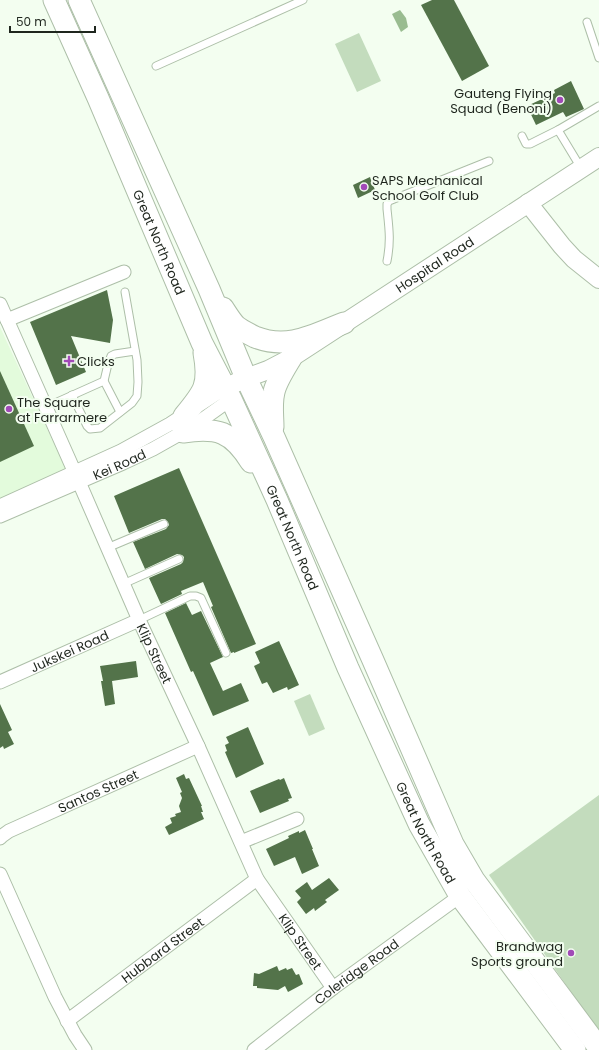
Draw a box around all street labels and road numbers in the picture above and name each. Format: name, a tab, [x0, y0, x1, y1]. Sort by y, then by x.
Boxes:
street label: Great North Road	[128, 187, 190, 298]
street label: Hospital Road	[392, 232, 477, 297]
street label: Kei Road	[90, 444, 149, 484]
street label: Great North Road	[262, 481, 323, 593]
street label: Klip Street	[132, 620, 177, 687]
street label: Jukskei Road	[27, 625, 112, 677]
street label: Santos Street	[55, 765, 141, 817]
street label: Great North Road	[391, 778, 460, 887]
street label: Klip Street	[274, 910, 327, 974]
street label: Hubbard Street	[117, 912, 208, 987]
street label: Coleridge Road	[310, 934, 402, 1009]

